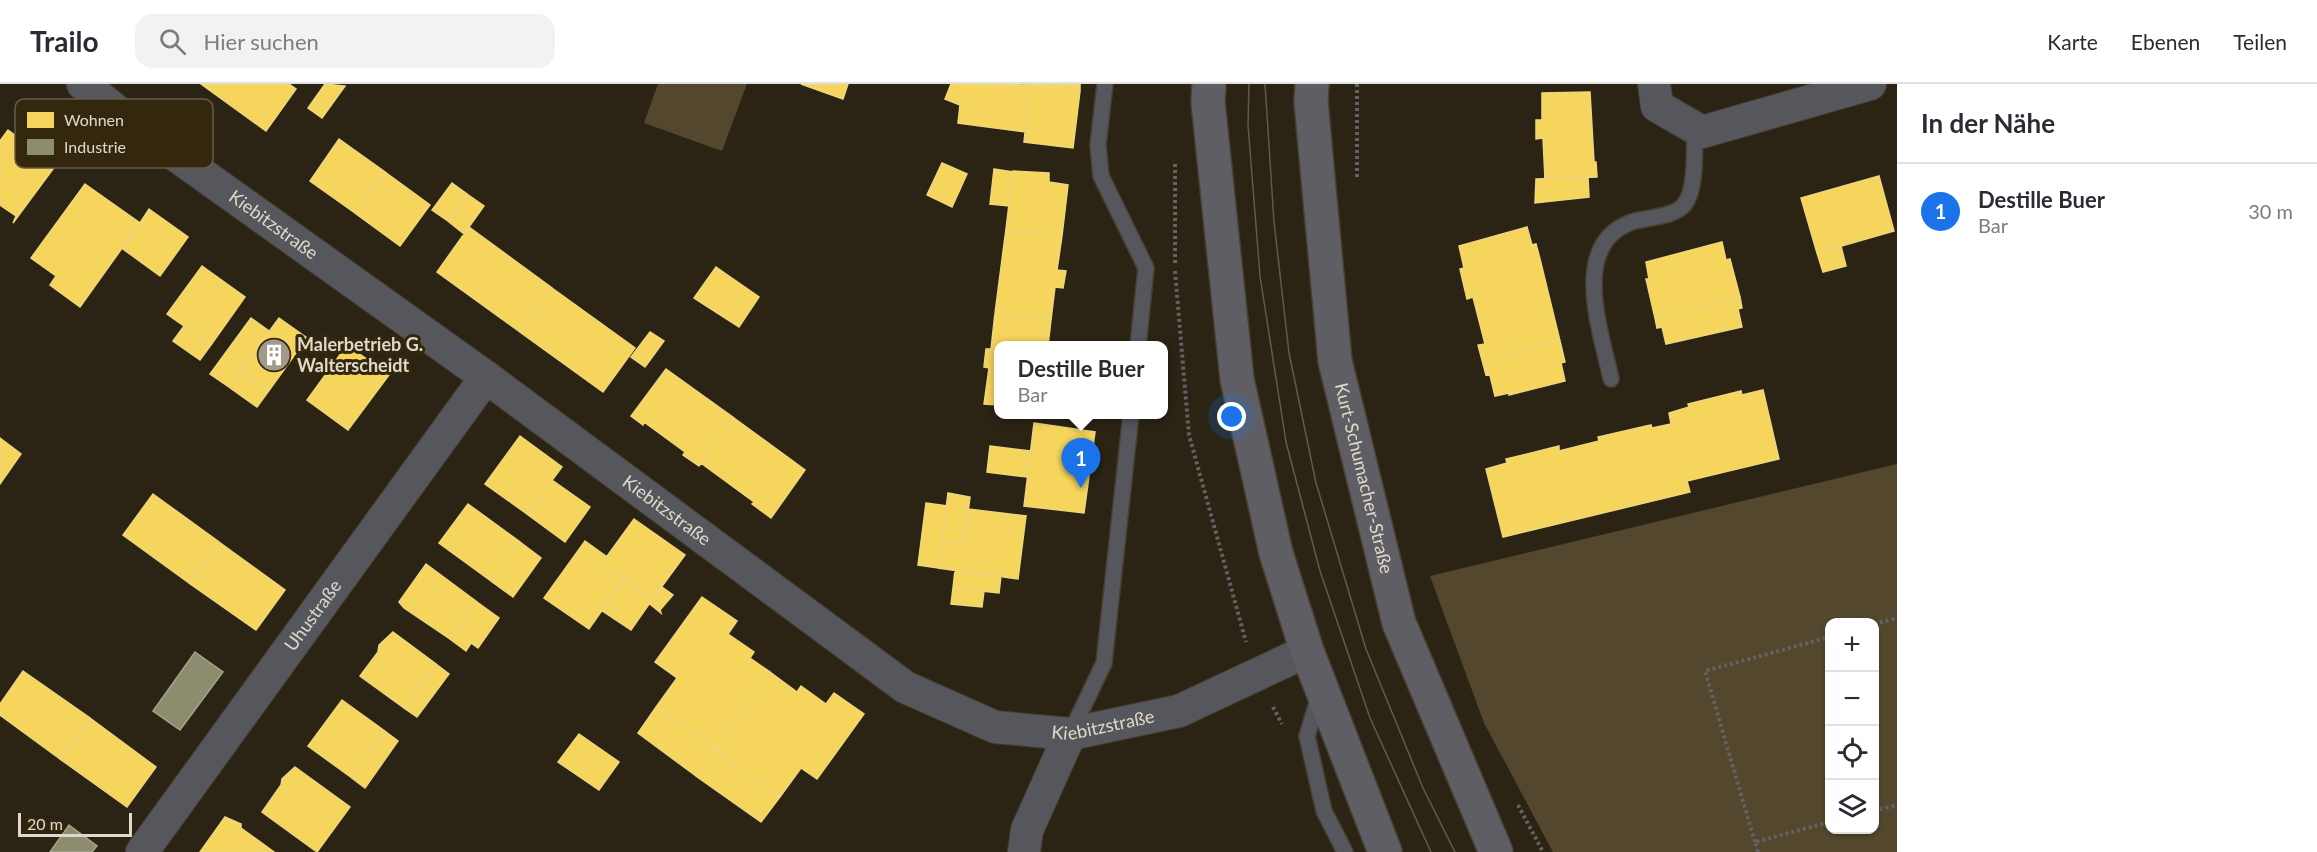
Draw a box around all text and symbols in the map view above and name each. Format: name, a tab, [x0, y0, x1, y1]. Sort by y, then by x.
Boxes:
search box	[135, 14, 555, 68]
text: Trailo	[30, 24, 99, 58]
icon: search	[156, 25, 189, 58]
text: Hier suchen	[204, 28, 319, 55]
text: Karte	[2047, 29, 2098, 54]
text: Ebenen	[2131, 29, 2200, 54]
text: Teilen	[2233, 29, 2287, 54]
legend	[15, 99, 213, 168]
text: In der Nähe	[1921, 107, 2055, 139]
text: Wohnen	[64, 110, 124, 129]
text: Industrie	[64, 137, 126, 156]
street label: Kiebitzstraße	[225, 185, 323, 264]
text: Destille Buer	[1978, 186, 2105, 213]
text: 1	[1935, 199, 1946, 223]
text: 30 m	[2248, 199, 2293, 223]
text: Bar	[1978, 213, 2008, 237]
place label: Malerbetrieb G. Walterscheidt	[297, 333, 423, 376]
building icon: Malerbetrieb G. Walterscheidt	[256, 337, 292, 373]
popup	[994, 341, 1168, 419]
text: Destille Buer	[1018, 355, 1144, 382]
street label: Kurt-Schumacher-Straße	[1331, 381, 1399, 576]
text: Bar	[1018, 382, 1048, 406]
your location	[1217, 402, 1246, 431]
pin: 1	[1062, 438, 1100, 488]
street label: Kiebitzstraße	[619, 470, 716, 550]
street label: Uhustraße	[279, 575, 346, 655]
map controls	[1825, 618, 1879, 834]
button: +	[1825, 618, 1879, 672]
button: −	[1825, 672, 1879, 726]
street label: Kiebitzstraße	[1051, 705, 1156, 744]
button: locate	[1825, 726, 1879, 780]
button: layers	[1825, 780, 1879, 834]
scale bar	[18, 810, 132, 838]
text: 20 m	[27, 814, 63, 833]

